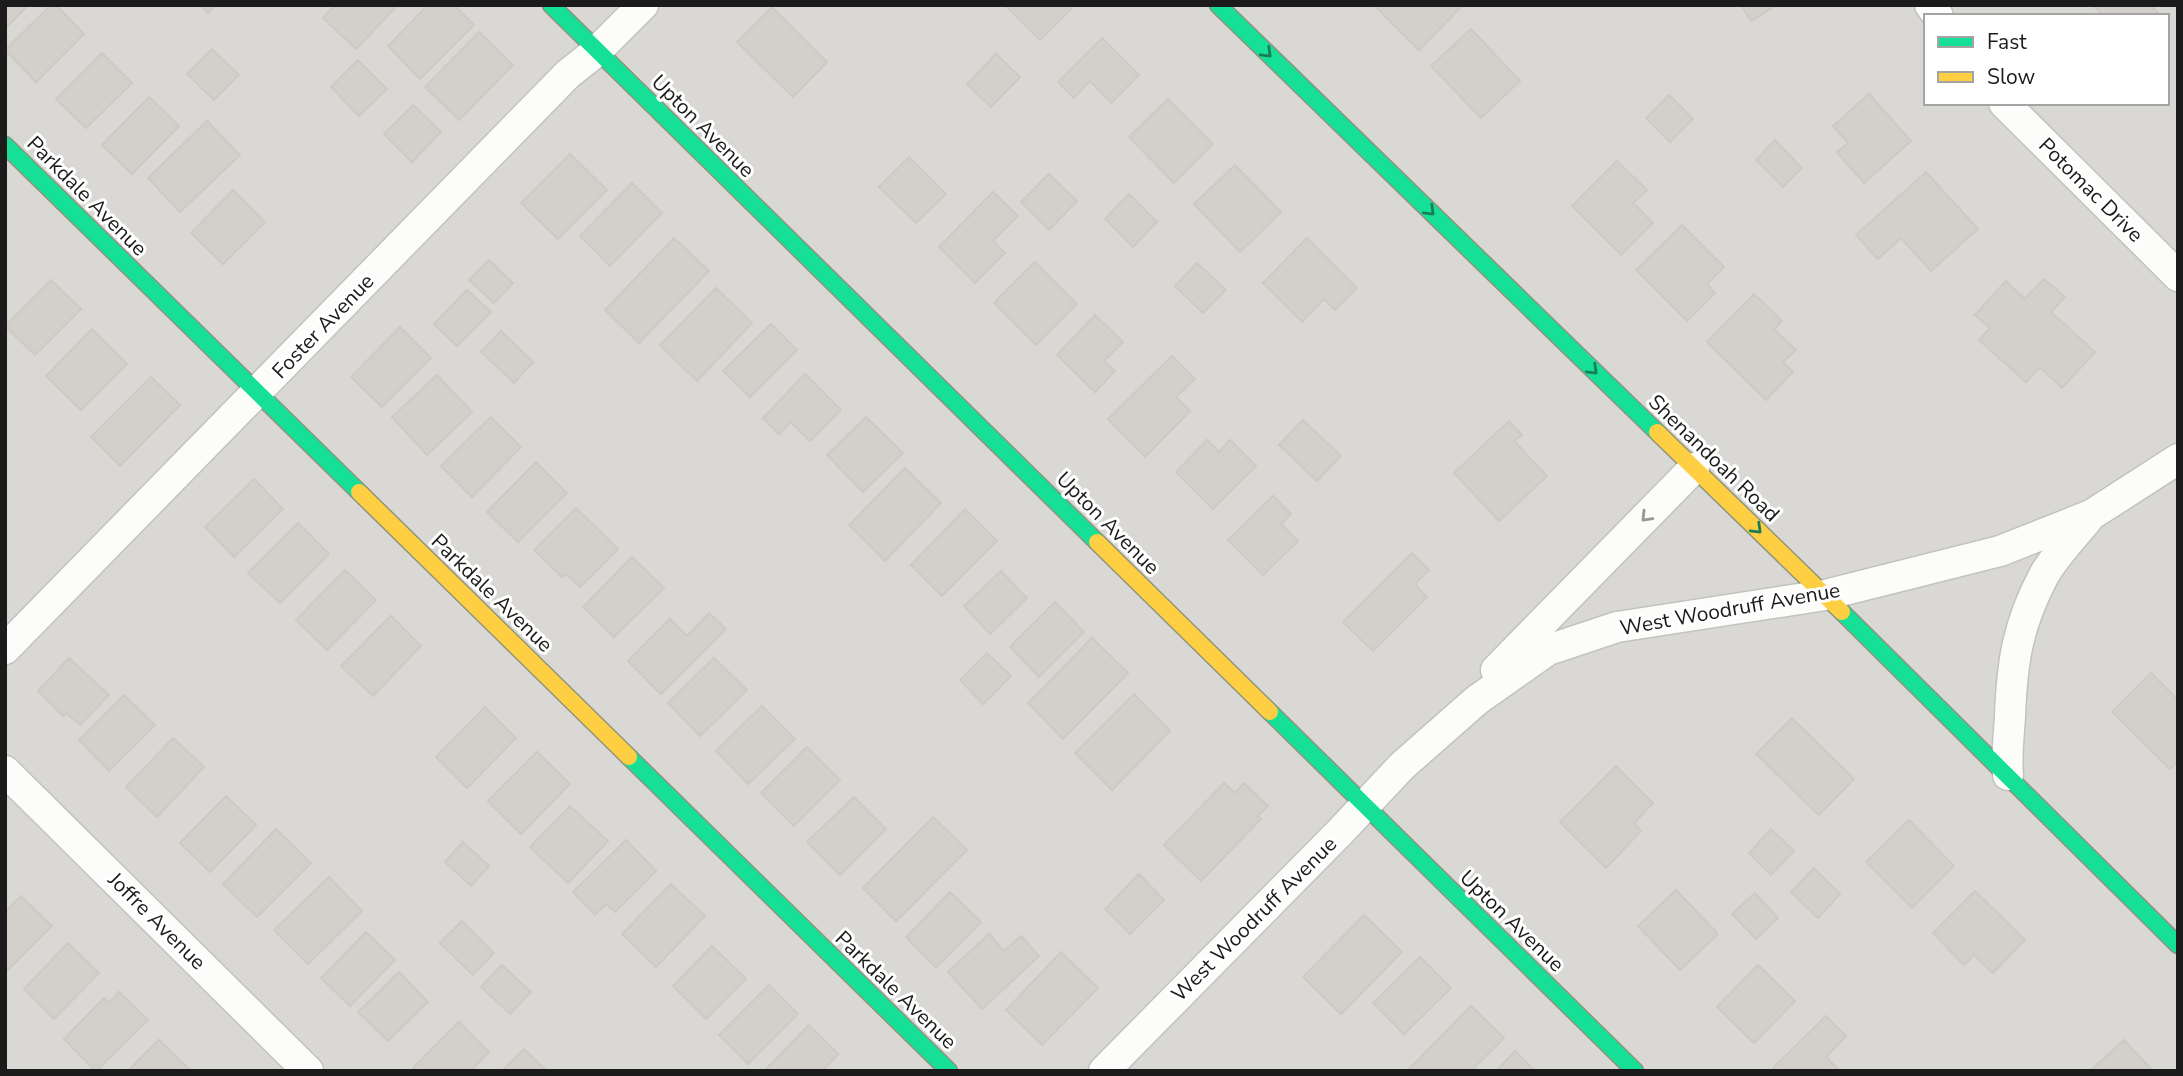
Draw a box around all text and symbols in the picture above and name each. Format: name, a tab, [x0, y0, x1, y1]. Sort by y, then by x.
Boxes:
legend	[1924, 14, 2169, 105]
text: Fast	[1987, 28, 2027, 56]
one-way arrow	[1259, 44, 1272, 57]
text: Slow	[1987, 63, 2036, 91]
street label: Upton Avenue	[645, 68, 761, 184]
street label: Parkdale Avenue	[21, 130, 153, 262]
street label: Potomac Drive	[2033, 132, 2149, 248]
one-way arrow	[1422, 203, 1435, 216]
street label: Foster Avenue	[266, 268, 380, 384]
one-way arrow	[1585, 362, 1598, 375]
street label: Shenandoah Road	[1642, 388, 1786, 528]
street label: Upton Avenue	[1050, 465, 1166, 581]
one-way arrow	[1642, 508, 1655, 521]
one-way arrow	[1748, 520, 1761, 533]
street label: Parkdale Avenue	[425, 528, 559, 658]
street label: West Woodruff Avenue	[1618, 576, 1842, 642]
street label: West Woodruff Avenue	[1165, 830, 1343, 1008]
street label: Upton Avenue	[1454, 864, 1570, 978]
street label: Joffre Avenue	[101, 865, 212, 976]
street label: Parkdale Avenue	[829, 925, 963, 1055]

